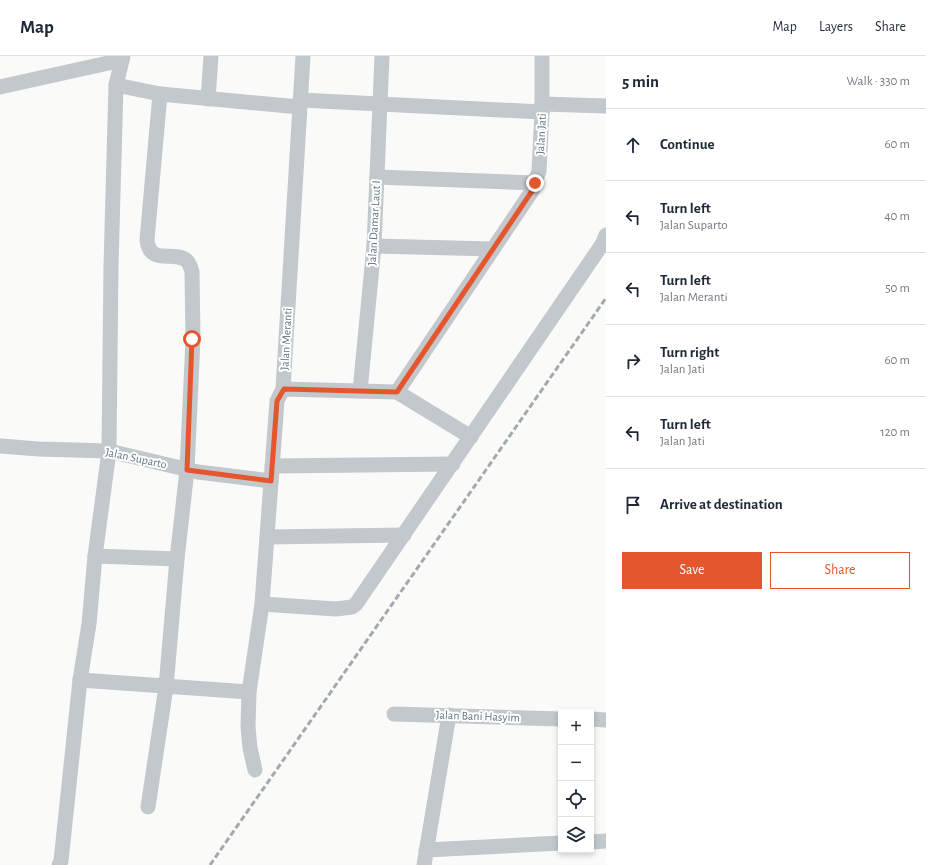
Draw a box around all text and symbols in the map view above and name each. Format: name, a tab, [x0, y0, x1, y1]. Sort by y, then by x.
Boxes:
text: Map	[20, 18, 54, 37]
text: Map	[772, 20, 797, 34]
text: Layers	[819, 20, 853, 34]
text: Share	[875, 20, 906, 34]
text: 5 min	[622, 73, 659, 90]
text: Walk · 330 m	[847, 75, 910, 88]
street label: Jalan Jati	[534, 113, 548, 155]
icon: ahead	[622, 134, 644, 156]
text: Continue	[660, 137, 715, 152]
text: 60 m	[884, 138, 910, 151]
route end	[526, 174, 544, 192]
street label: Jalan Damar Laut I	[366, 180, 382, 266]
text: Turn left	[660, 201, 711, 216]
icon: left	[622, 206, 644, 228]
text: 40 m	[884, 210, 910, 223]
text: Jalan Suparto	[660, 219, 728, 232]
text: Turn left	[660, 273, 711, 288]
icon: left	[622, 278, 644, 300]
text: 50 m	[885, 282, 910, 295]
text: Jalan Meranti	[660, 291, 728, 304]
street label: Jalan Meranti	[278, 308, 294, 370]
route start	[183, 330, 201, 348]
text: Turn right	[660, 345, 719, 360]
icon: right	[622, 350, 644, 372]
text: 60 m	[884, 354, 910, 367]
text: Jalan Jati	[660, 363, 705, 376]
text: Turn left	[660, 417, 711, 432]
icon: left	[622, 422, 644, 444]
text: 120 m	[880, 426, 910, 439]
text: Jalan Jati	[660, 435, 705, 448]
street label: Jalan Suparto	[104, 446, 168, 470]
icon: arrive	[622, 494, 644, 516]
text: Arrive at destination	[660, 497, 783, 512]
button: Save	[622, 552, 762, 589]
button: Share	[770, 552, 910, 589]
street label: Jalan Bani Hasyim	[436, 709, 520, 724]
map controls	[558, 709, 594, 853]
button: +	[558, 709, 594, 745]
button: −	[558, 745, 594, 781]
button: locate	[558, 781, 594, 817]
button: layers	[558, 817, 594, 853]

